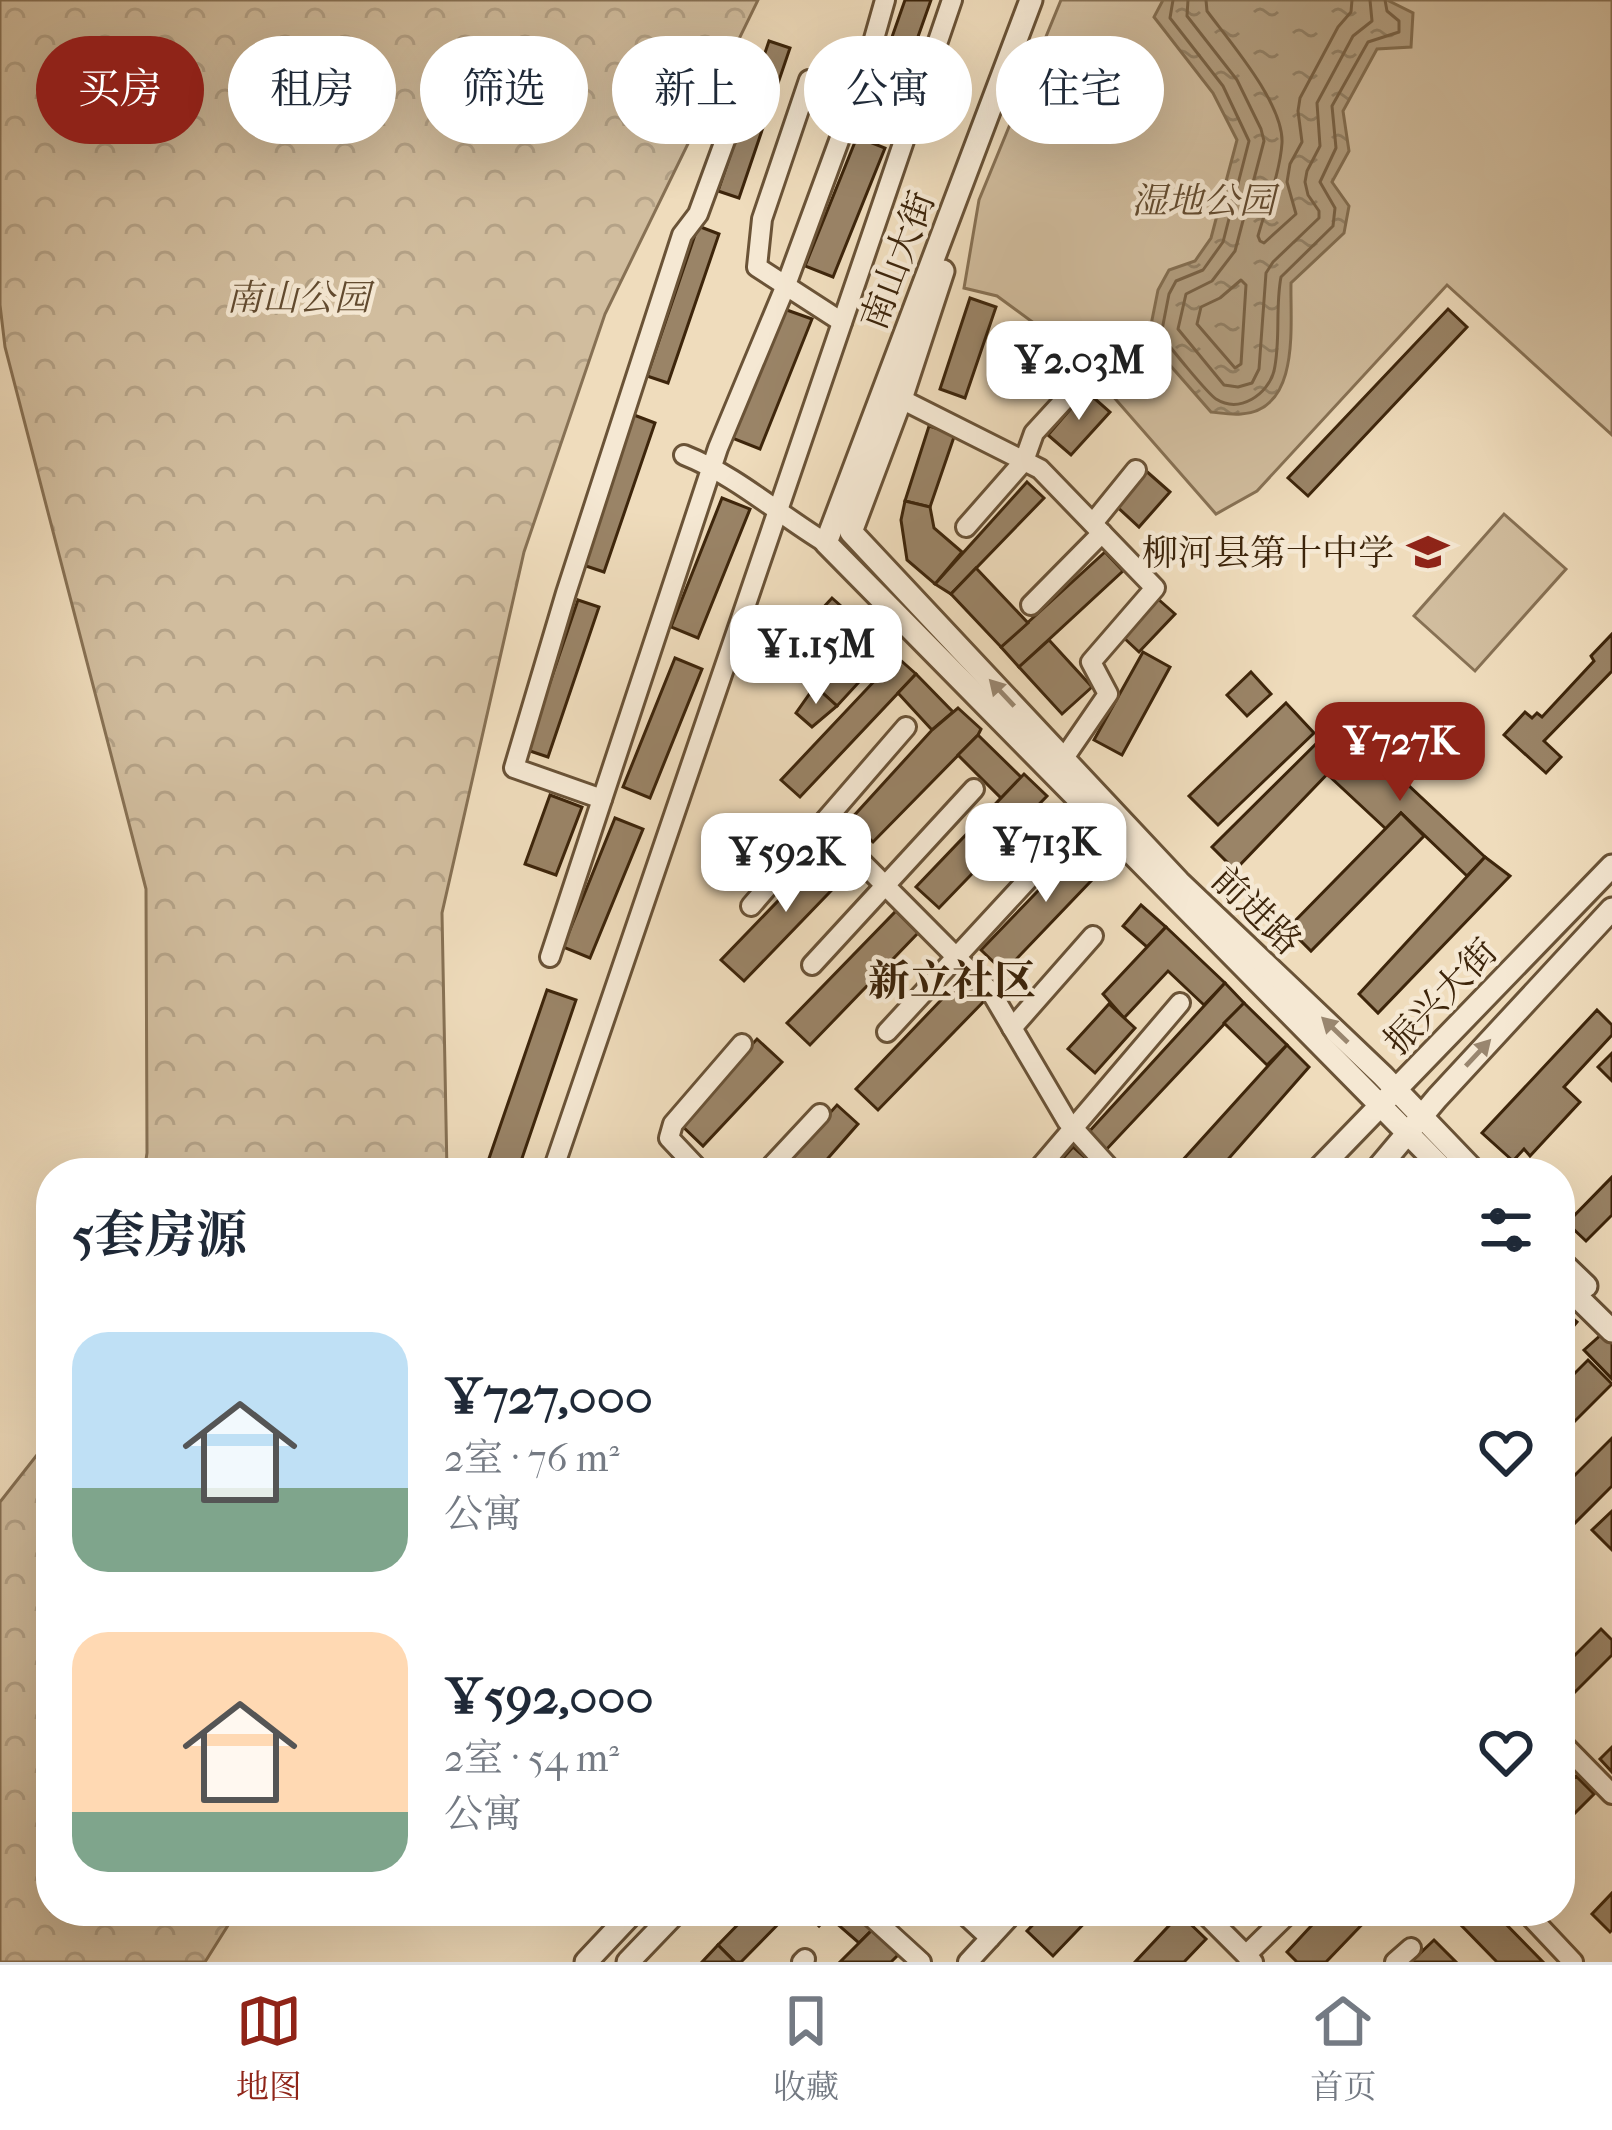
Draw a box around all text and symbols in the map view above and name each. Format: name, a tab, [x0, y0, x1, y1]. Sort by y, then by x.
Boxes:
chip: 买房	[36, 36, 204, 144]
chip: 租房	[228, 36, 396, 144]
chip: 筛选	[420, 36, 588, 144]
chip: 新上	[612, 36, 780, 144]
chip: 公寓	[804, 36, 972, 144]
chip: 住宅	[996, 36, 1164, 144]
park label: 湿地公园	[1131, 180, 1280, 222]
street label: 南山大街	[853, 186, 943, 335]
park label: 南山公园	[226, 277, 375, 319]
pin: ¥2.03M	[981, 321, 1177, 423]
text: ¥2.03M	[1013, 337, 1145, 383]
school or university icon: 柳河县第十中学	[1405, 529, 1451, 575]
place label: 柳河县第十中学	[1142, 532, 1394, 574]
pin: ¥1.15M	[718, 605, 914, 707]
text: ¥1.15M	[757, 621, 875, 667]
one-way arrow	[989, 679, 1017, 708]
pin: ¥727K	[1316, 702, 1484, 804]
text: ¥727K	[1342, 718, 1458, 764]
pin: ¥713K	[962, 803, 1130, 905]
pin: ¥592K	[702, 813, 870, 915]
text: ¥713K	[992, 819, 1100, 865]
text: ¥592K	[728, 829, 844, 875]
street label: 前进路	[1203, 858, 1310, 963]
street label: 振兴大街	[1376, 930, 1506, 1063]
district label: 新立社区	[868, 957, 1036, 1006]
one-way arrow	[1321, 1017, 1350, 1045]
one-way arrow	[1464, 1039, 1492, 1068]
icon: filters	[1473, 1197, 1539, 1263]
text: 5套房源	[72, 1205, 247, 1265]
text: ¥727,000	[444, 1366, 653, 1426]
icon: home	[168, 1380, 312, 1524]
icon: heart	[1473, 1419, 1539, 1485]
text: 2室 · 76 m²	[444, 1435, 619, 1481]
text: 公寓	[444, 1491, 522, 1537]
text: ¥592,000	[444, 1666, 654, 1726]
icon: home	[168, 1680, 312, 1824]
icon: heart	[1473, 1719, 1539, 1785]
text: 2室 · 54 m²	[444, 1735, 619, 1781]
text: 公寓	[444, 1791, 522, 1837]
tab: 地图	[236, 1988, 302, 2107]
tab: 收藏	[773, 1988, 839, 2107]
tab: 首页	[1310, 1988, 1376, 2107]

